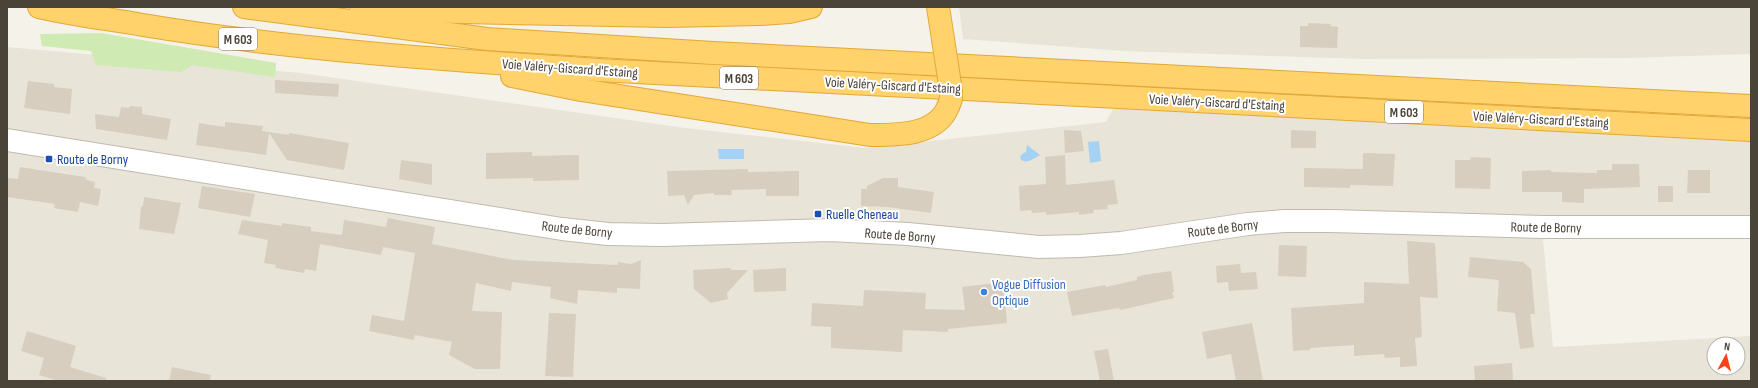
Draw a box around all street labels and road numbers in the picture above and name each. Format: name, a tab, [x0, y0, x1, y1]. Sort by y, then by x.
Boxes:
road number: M 603	[219, 28, 257, 50]
street label: Voie Valéry-Giscard d'Estaing	[502, 55, 639, 82]
road number: M 603	[720, 67, 758, 89]
street label: Voie Valéry-Giscard d'Estaing	[825, 73, 962, 98]
street label: Voie Valéry-Giscard d'Estaing	[1149, 90, 1286, 115]
road number: M 603	[1385, 101, 1423, 123]
street label: Voie Valéry-Giscard d'Estaing	[1473, 107, 1610, 132]
street label: Route de Borny	[1187, 216, 1260, 241]
street label: Route de Borny	[541, 217, 614, 242]
street label: Route de Borny	[1510, 218, 1582, 237]
street label: Route de Borny	[864, 225, 937, 246]

